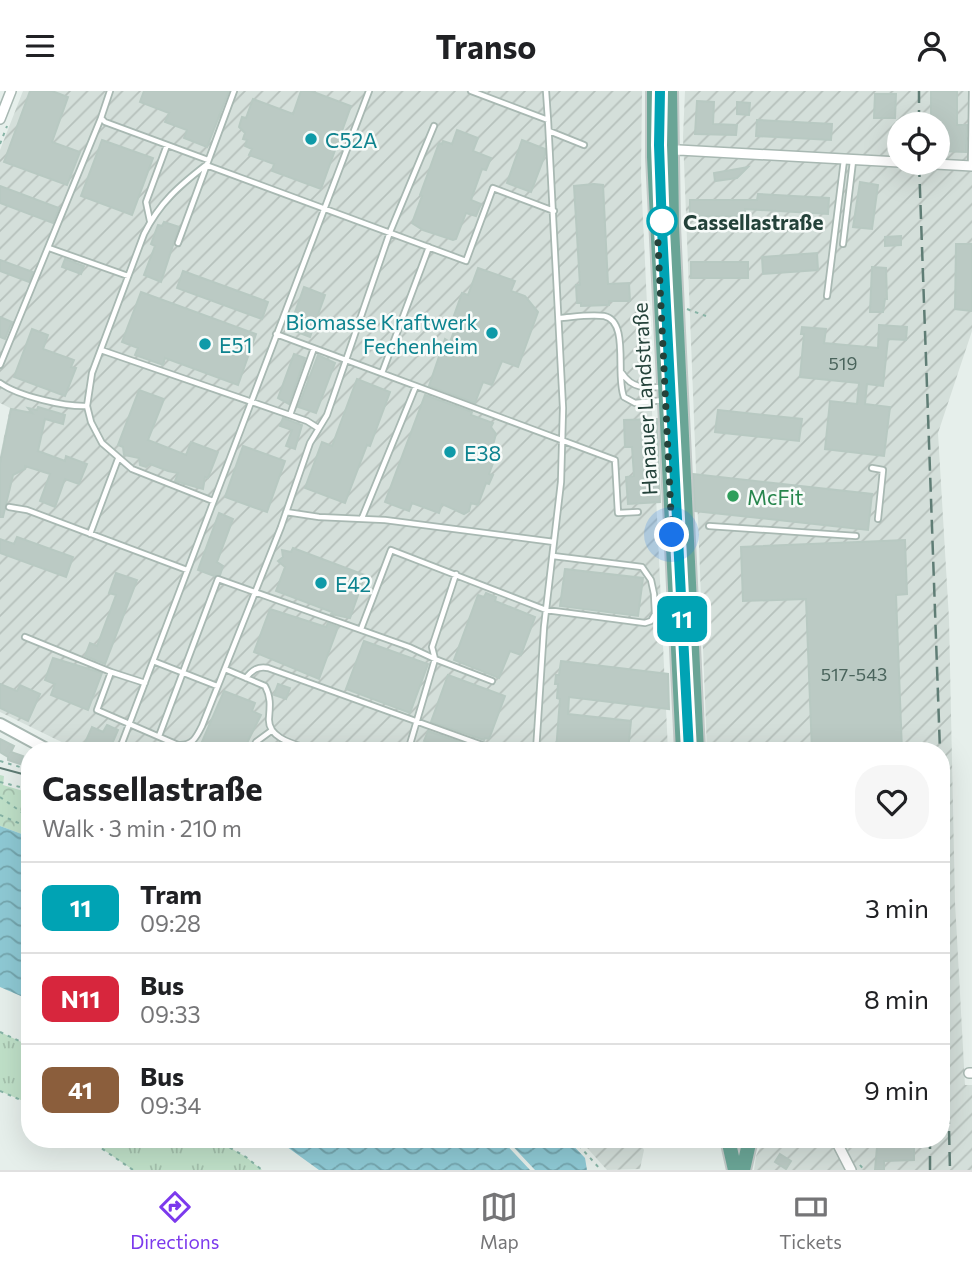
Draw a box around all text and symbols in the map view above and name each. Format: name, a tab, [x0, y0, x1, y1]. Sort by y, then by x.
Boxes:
text: Transo	[436, 26, 536, 66]
icon: menu	[21, 27, 59, 65]
icon: person	[913, 27, 951, 65]
map controls	[887, 112, 950, 175]
button: locate	[887, 112, 950, 175]
place label: C52A	[325, 127, 378, 152]
marker: C52A	[303, 131, 319, 147]
marker: Cassellastraße	[647, 206, 677, 236]
place label: Cassellastraße	[683, 209, 823, 234]
street label: Hanauer Landstraße	[626, 302, 662, 496]
place label: Biomasse Kraftwerk Fechenheim	[286, 309, 478, 358]
marker: Biomasse Kraftwerk Fechenheim	[484, 325, 500, 341]
place label: E51	[219, 332, 253, 357]
marker: E51	[197, 336, 213, 352]
house number: 519	[829, 352, 857, 374]
place label: E38	[464, 440, 501, 465]
marker: E38	[442, 444, 458, 460]
place label: McFit	[747, 484, 804, 509]
marker: McFit	[725, 488, 741, 504]
your location	[654, 517, 689, 552]
place label: E42	[335, 571, 371, 596]
marker: E42	[313, 575, 329, 591]
line badge: 11	[650, 596, 714, 642]
text: 11	[671, 604, 693, 633]
house number: 517-543	[821, 663, 887, 685]
button: heart	[855, 765, 929, 839]
text: Cassellastraße	[42, 767, 263, 808]
text: Walk · 3 min · 210 m	[42, 814, 242, 842]
text: Tram	[140, 878, 202, 909]
text: 3 min	[865, 892, 929, 923]
text: 11	[70, 893, 91, 922]
text: 09:28	[140, 909, 201, 937]
text: Bus	[140, 969, 184, 1000]
text: 8 min	[864, 983, 929, 1014]
text: N11	[61, 984, 100, 1013]
text: 09:33	[140, 1000, 201, 1028]
text: Bus	[140, 1060, 184, 1091]
text: 9 min	[864, 1074, 929, 1105]
text: 41	[68, 1075, 93, 1104]
text: 09:34	[140, 1091, 201, 1119]
tab: Directions	[130, 1188, 219, 1253]
tab: Map	[480, 1188, 519, 1253]
tab: Tickets	[779, 1188, 842, 1253]

